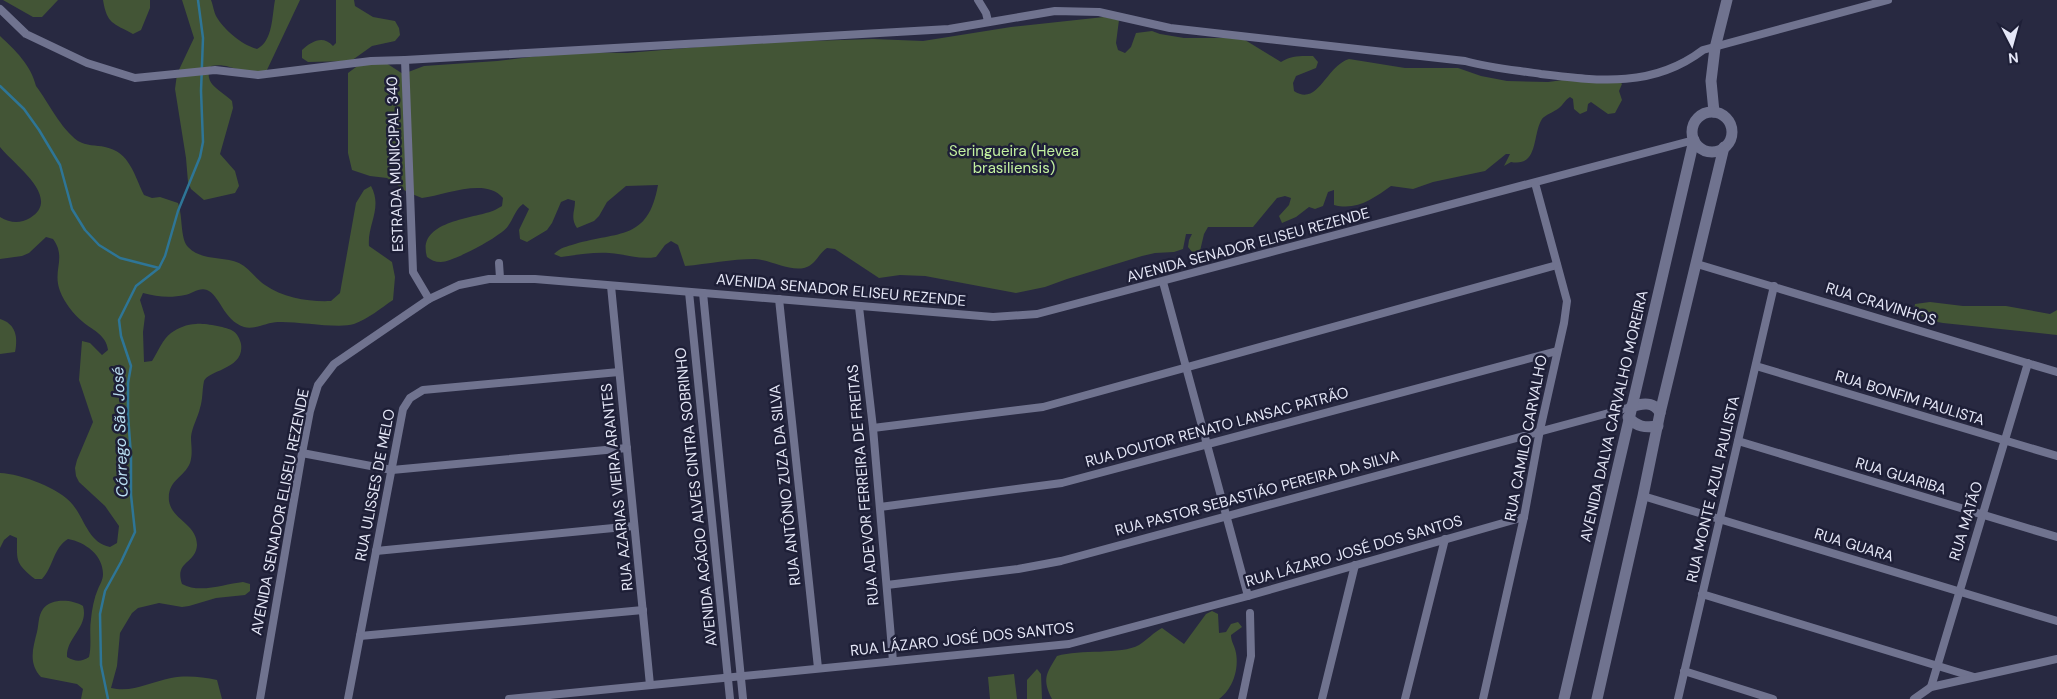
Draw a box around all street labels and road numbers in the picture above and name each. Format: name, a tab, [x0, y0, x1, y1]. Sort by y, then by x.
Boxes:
street label: ESTRADA MUNICIPAL 340	[382, 76, 408, 252]
street label: AVENIDA SENADOR ELISEU REZENDE	[1124, 203, 1372, 287]
street label: AVENIDA SENADOR ELISEU REZENDE	[715, 269, 967, 311]
street label: RUA CRAVINHOS	[1823, 278, 1939, 330]
street label: AVENIDA DALVA CARVALHO MOREIRA	[1575, 288, 1653, 544]
street label: AVENIDA ACÁCIO ALVES CINTRA SOBRINHO	[670, 346, 722, 648]
street label: RUA CAMILO CARVALHO	[1500, 353, 1552, 523]
street label: RUA ADEVOR FERREIRA DE FREITAS	[842, 363, 884, 606]
street label: RUA BONFIM PAULISTA	[1833, 366, 1987, 430]
street label: RUA AZARIAS VIEIRA ARANTES	[596, 382, 638, 592]
street label: RUA DOUTOR RENATO LANSAC PATRÃO	[1083, 382, 1351, 472]
street label: RUA ANTÔNIO ZUZA DA SILVA	[764, 384, 805, 586]
street label: AVENIDA SENADOR ELISEU REZENDE	[246, 387, 314, 637]
street label: RUA MONTE AZUL PAULISTA	[1682, 394, 1744, 584]
street label: RUA ULISSES DE MELO	[350, 407, 400, 563]
street label: RUA PASTOR SEBASTIÃO PEREIRA DA SILVA	[1113, 445, 1401, 541]
street label: RUA GUARIBA	[1853, 453, 1949, 499]
street label: RUA MATÃO	[1944, 479, 1988, 563]
street label: RUA LÁZARO JOSÉ DOS SANTOS	[1243, 510, 1465, 592]
street label: RUA GUARA	[1812, 523, 1896, 567]
street label: RUA LÁZARO JOSÉ DOS SANTOS	[849, 617, 1075, 661]

